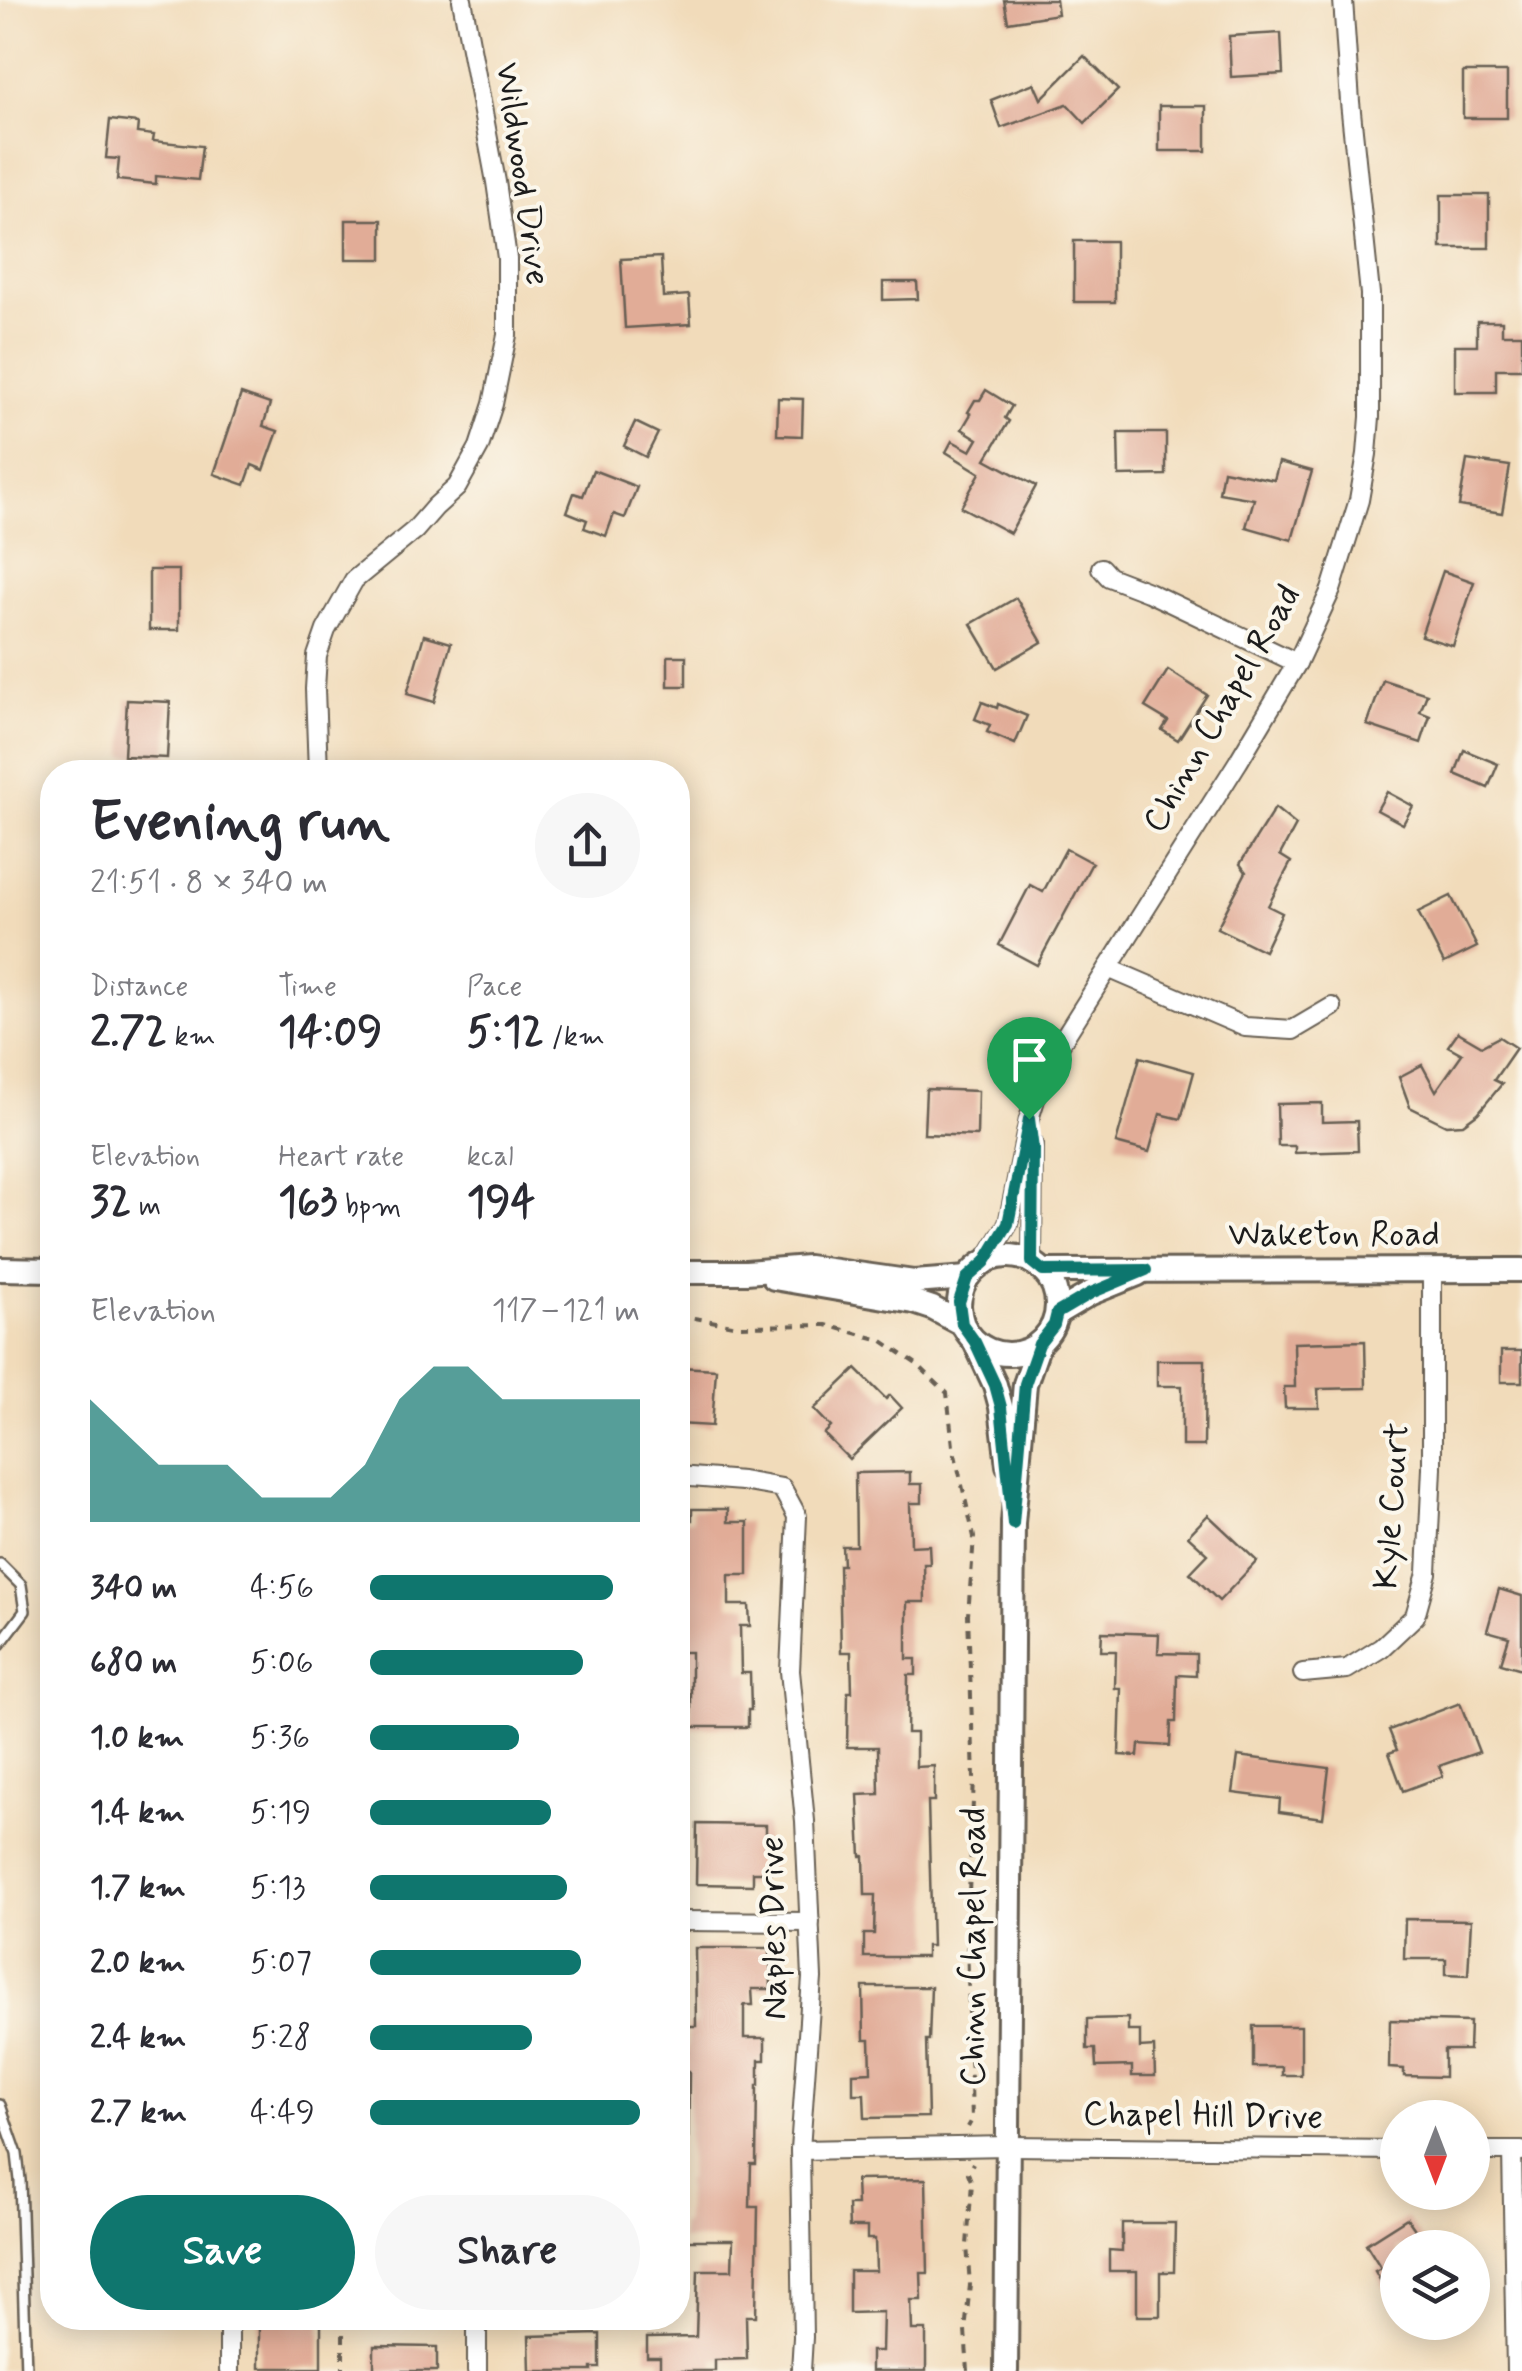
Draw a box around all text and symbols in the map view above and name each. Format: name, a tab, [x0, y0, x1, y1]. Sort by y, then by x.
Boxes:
street label: Wildwood Drive	[484, 60, 560, 288]
street label: Chinn Chapel Road	[1132, 577, 1312, 841]
text: Evening run	[90, 788, 390, 860]
button: share	[535, 793, 640, 898]
text: 21:51 · 8 × 340 m	[90, 862, 328, 904]
text: Distance	[90, 969, 188, 1006]
text: Time	[278, 969, 337, 1006]
text: Pace	[467, 969, 522, 1006]
text: 2.72	[90, 1006, 167, 1061]
text: 14:09	[278, 1006, 382, 1061]
text: 5:12	[467, 1006, 544, 1061]
pin	[987, 1017, 1072, 1120]
text: km	[167, 1019, 215, 1056]
text: /km	[544, 1019, 605, 1056]
icon: arrive	[1002, 1032, 1057, 1087]
text: Elevation	[90, 1139, 200, 1176]
text: Heart rate	[278, 1139, 404, 1176]
text: kcal	[467, 1139, 514, 1176]
text: 32	[90, 1176, 131, 1231]
text: 163	[278, 1176, 337, 1231]
text: 194	[467, 1176, 535, 1231]
text: m	[131, 1189, 161, 1226]
text: bpm	[337, 1189, 401, 1226]
street label: Waketon Road	[1228, 1212, 1440, 1258]
text: Elevation	[90, 1290, 216, 1332]
text: 117–121 m	[492, 1290, 640, 1332]
street label: Kyle Court	[1363, 1421, 1421, 1591]
text: 340 m	[90, 1567, 177, 1609]
text: 4:56	[250, 1567, 314, 1609]
text: 680 m	[90, 1642, 177, 1684]
text: 5:06	[250, 1642, 313, 1684]
text: 1.0 km	[90, 1717, 184, 1759]
text: 5:36	[250, 1717, 310, 1759]
text: 1.4 km	[90, 1792, 185, 1834]
text: 5:19	[250, 1792, 311, 1834]
street label: Chinn Chapel Road	[951, 1808, 997, 2087]
street label: Naples Drive	[749, 1836, 799, 2020]
text: 1.7 km	[90, 1867, 186, 1909]
text: 5:13	[250, 1867, 306, 1909]
text: 2.0 km	[90, 1942, 186, 1984]
text: 5:07	[250, 1942, 312, 1984]
text: 2.4 km	[90, 2017, 186, 2059]
text: 5:28	[250, 2017, 311, 2059]
street label: Chapel Hill Drive	[1082, 2091, 1324, 2141]
text: 2.7 km	[90, 2092, 187, 2134]
text: 4:49	[250, 2092, 315, 2134]
north arrow	[1380, 2100, 1490, 2210]
map controls	[1380, 2100, 1490, 2340]
button: Save	[90, 2195, 355, 2310]
button: Share	[375, 2195, 640, 2310]
button: layers	[1380, 2230, 1490, 2340]

